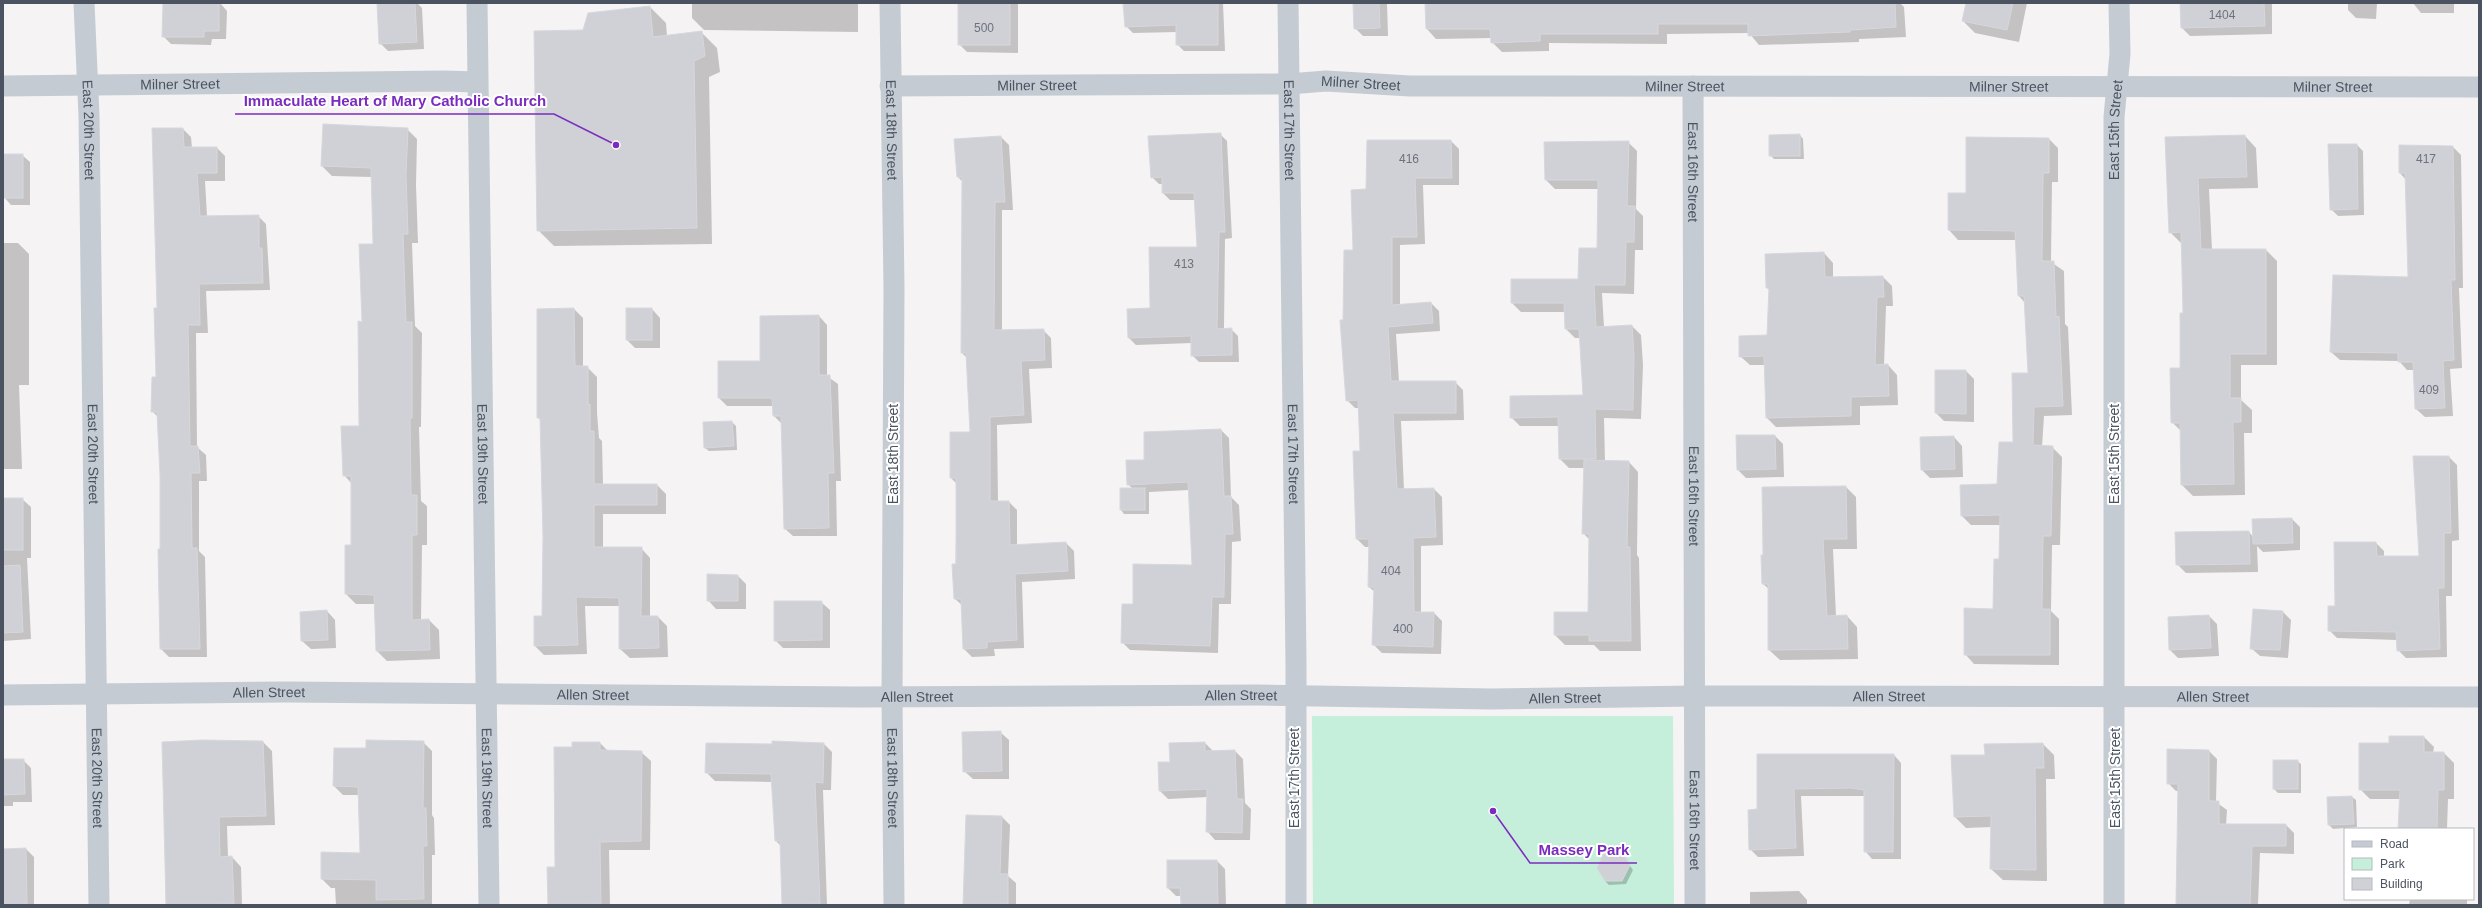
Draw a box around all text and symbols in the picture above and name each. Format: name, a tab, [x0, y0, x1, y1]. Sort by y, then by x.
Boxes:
house number: 1404	[2209, 8, 2236, 22]
house number: 500	[974, 21, 994, 35]
street label: Milner Street	[1321, 73, 1401, 93]
street label: Milner Street	[140, 76, 220, 92]
street label: Milner Street	[997, 77, 1077, 93]
street label: Milner Street	[1645, 78, 1725, 94]
street label: East 20th Street	[79, 79, 98, 180]
street label: Milner Street	[1969, 79, 2049, 95]
street label: East 15th Street	[2106, 79, 2126, 180]
street label: Milner Street	[2293, 79, 2373, 95]
street label: East 18th Street	[883, 80, 900, 180]
street label: East 17th Street	[1281, 80, 1298, 180]
callout: Immaculate Heart of Mary Catholic Church	[235, 87, 554, 114]
text: Immaculate Heart of Mary Catholic Church	[244, 92, 546, 109]
street label: East 16th Street	[1685, 122, 1701, 222]
house number: 416	[1399, 152, 1419, 166]
house number: 417	[2416, 152, 2436, 166]
house number: 413	[1174, 257, 1194, 271]
house number: 409	[2419, 383, 2439, 397]
street label: East 20th Street	[85, 404, 102, 504]
street label: East 19th Street	[474, 404, 492, 504]
street label: East 18th Street	[885, 404, 901, 504]
street label: East 17th Street	[1285, 404, 1302, 504]
street label: East 15th Street	[2106, 404, 2122, 504]
street label: East 16th Street	[1686, 446, 1702, 546]
house number: 404	[1381, 564, 1401, 578]
house number: 400	[1393, 622, 1413, 636]
street label: Allen Street	[233, 684, 305, 701]
street label: Allen Street	[557, 686, 629, 703]
street label: Allen Street	[1205, 687, 1277, 703]
street label: Allen Street	[1853, 688, 1925, 704]
street label: Allen Street	[881, 689, 953, 705]
street label: Allen Street	[1529, 689, 1601, 706]
street label: Allen Street	[2177, 689, 2249, 705]
street label: East 20th Street	[89, 727, 106, 828]
street label: East 19th Street	[479, 728, 496, 828]
street label: East 18th Street	[884, 728, 901, 828]
street label: East 17th Street	[1286, 728, 1302, 828]
street label: East 15th Street	[2107, 728, 2123, 828]
street label: East 16th Street	[1687, 770, 1703, 870]
legend	[2344, 828, 2474, 900]
callout: Massey Park	[1530, 836, 1637, 863]
text: Road	[2380, 837, 2409, 851]
text: Massey Park	[1539, 841, 1630, 858]
text: Park	[2380, 857, 2406, 871]
text: Building	[2380, 877, 2423, 891]

